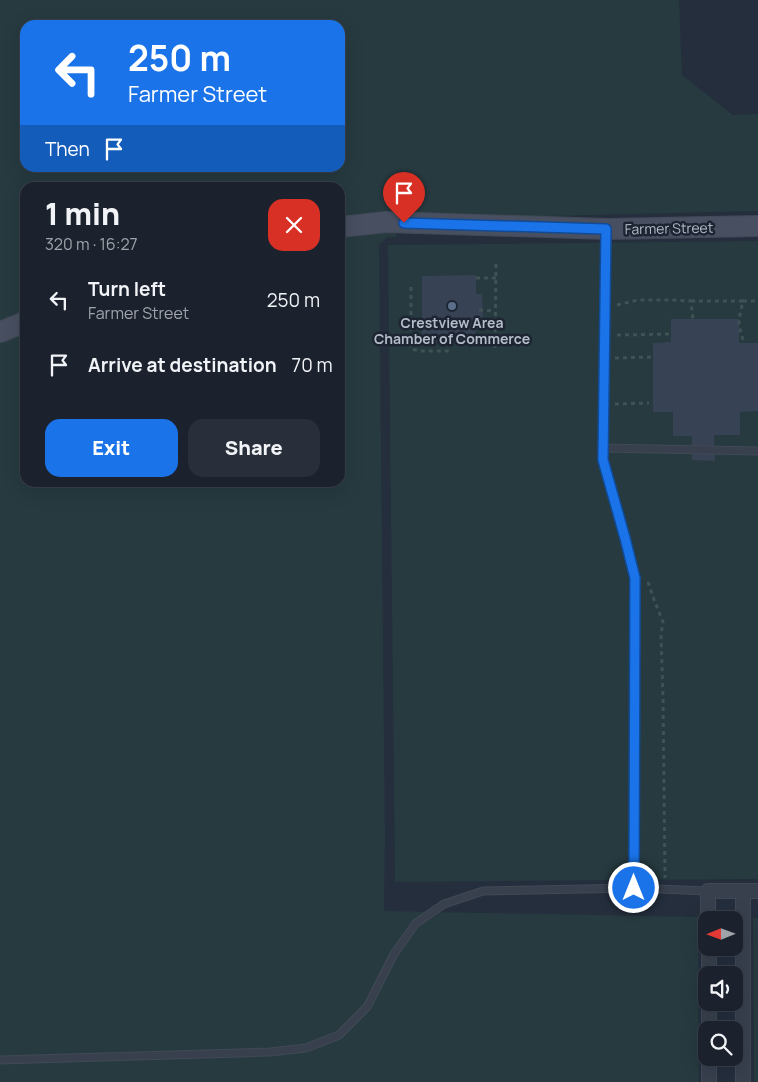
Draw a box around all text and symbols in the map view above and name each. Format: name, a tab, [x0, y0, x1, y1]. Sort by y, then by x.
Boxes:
text: 250 m	[128, 34, 231, 82]
icon: left	[45, 40, 110, 105]
text: Farmer Street	[128, 79, 267, 109]
icon: arrive	[100, 135, 128, 163]
text: Then	[45, 136, 90, 162]
pin	[383, 172, 425, 223]
icon: arrive	[390, 179, 418, 207]
text: 1 min	[45, 193, 120, 234]
button: close	[268, 199, 320, 251]
street label: Farmer Street	[625, 218, 714, 238]
text: 320 m · 16:27	[45, 233, 138, 255]
text: Turn left	[88, 276, 166, 302]
icon: left	[45, 286, 73, 314]
text: 250 m	[267, 287, 320, 313]
marker: Crestview Area Chamber of Commerce	[446, 300, 458, 312]
text: Farmer Street	[88, 302, 189, 324]
place label: Crestview Area Chamber of Commerce	[374, 313, 530, 348]
icon: arrive	[45, 351, 73, 379]
text: Arrive at destination	[88, 352, 277, 378]
text: 70 m	[292, 352, 333, 378]
button: Exit	[45, 419, 178, 477]
button: Share	[188, 419, 320, 477]
position arrow	[607, 861, 659, 913]
north arrow	[698, 911, 742, 956]
map controls	[698, 911, 743, 1066]
button: sound	[698, 966, 743, 1011]
button: search	[698, 1021, 743, 1066]

